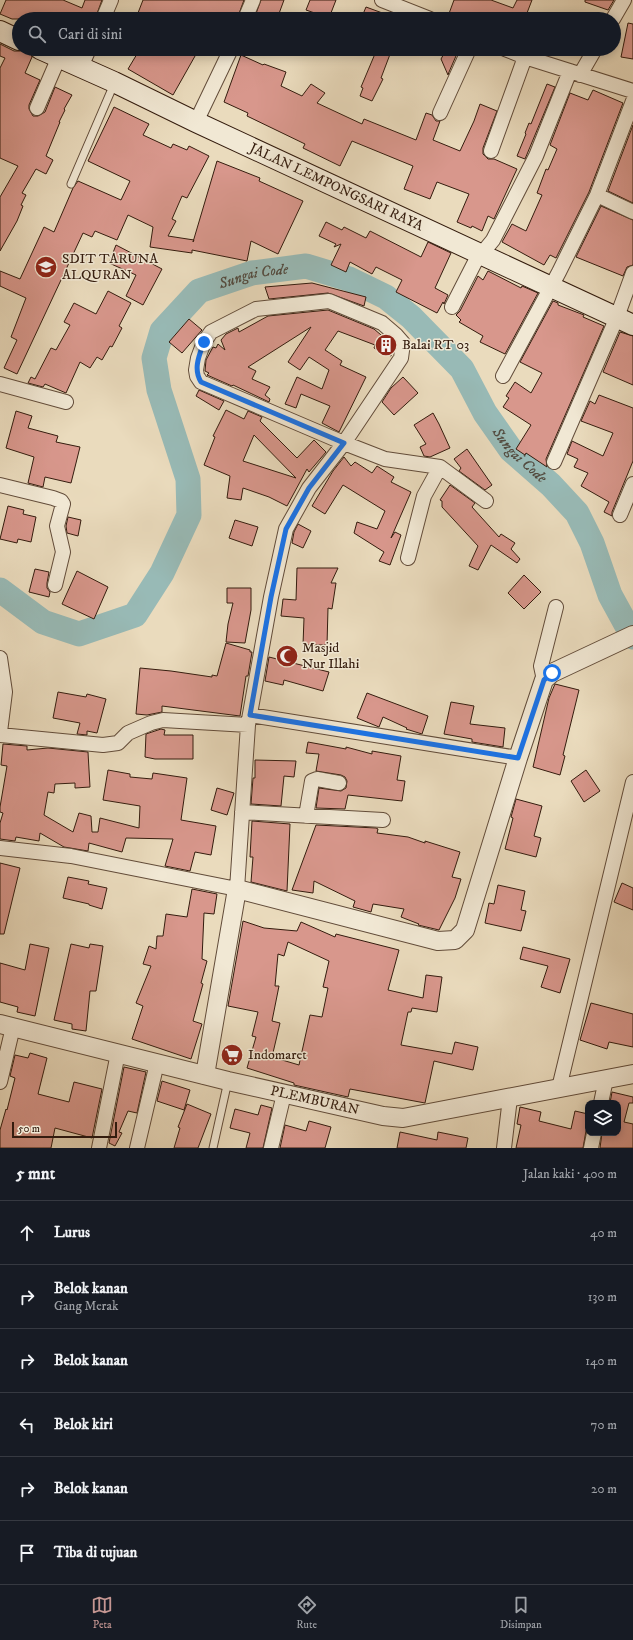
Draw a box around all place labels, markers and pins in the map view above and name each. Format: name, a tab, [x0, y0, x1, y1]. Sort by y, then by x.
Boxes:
place label: SDIT TARUNA ALQURAN	[62, 250, 159, 284]
school or university icon: SDIT TARUNA ALQURAN	[33, 254, 59, 280]
building icon: Balai RT 03	[373, 332, 399, 358]
place label: Balai RT 03	[402, 336, 469, 354]
place label: Masjid Nur Illahi	[302, 639, 360, 673]
mosque icon: Masjid Nur Illahi	[274, 643, 300, 669]
supermarket icon: Indomaret	[219, 1042, 245, 1068]
place label: Indomaret	[248, 1046, 307, 1064]

